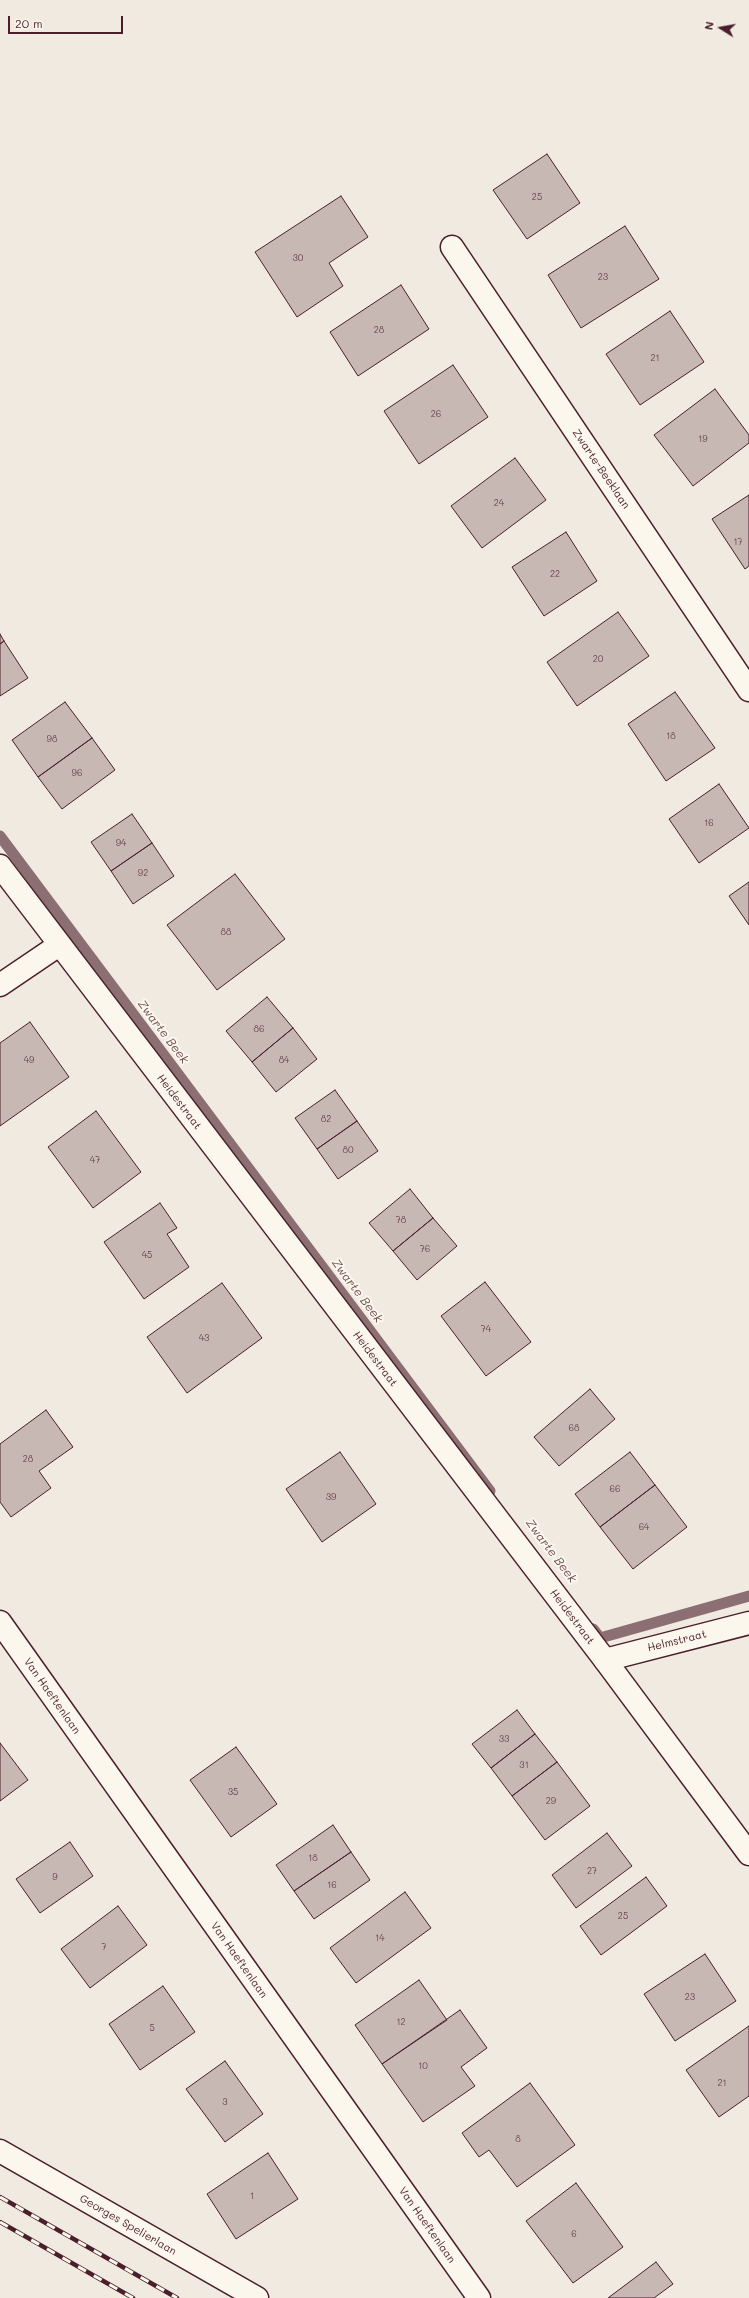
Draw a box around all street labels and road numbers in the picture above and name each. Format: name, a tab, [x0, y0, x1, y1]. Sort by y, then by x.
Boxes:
street label: Zwarte-Beeklaan	[569, 427, 633, 511]
street label: Heidestraat	[154, 1072, 204, 1132]
street label: Heidestraat	[350, 1329, 400, 1389]
street label: Heidestraat	[547, 1587, 597, 1647]
street label: Helmstraat	[646, 1627, 708, 1655]
street label: Van Haeftenlaan	[21, 1656, 83, 1736]
street label: Van Haeftenlaan	[208, 1920, 270, 2000]
street label: Van Haeftenlaan	[396, 2185, 458, 2265]
street label: Georges Spelierlaan	[77, 2192, 179, 2258]

